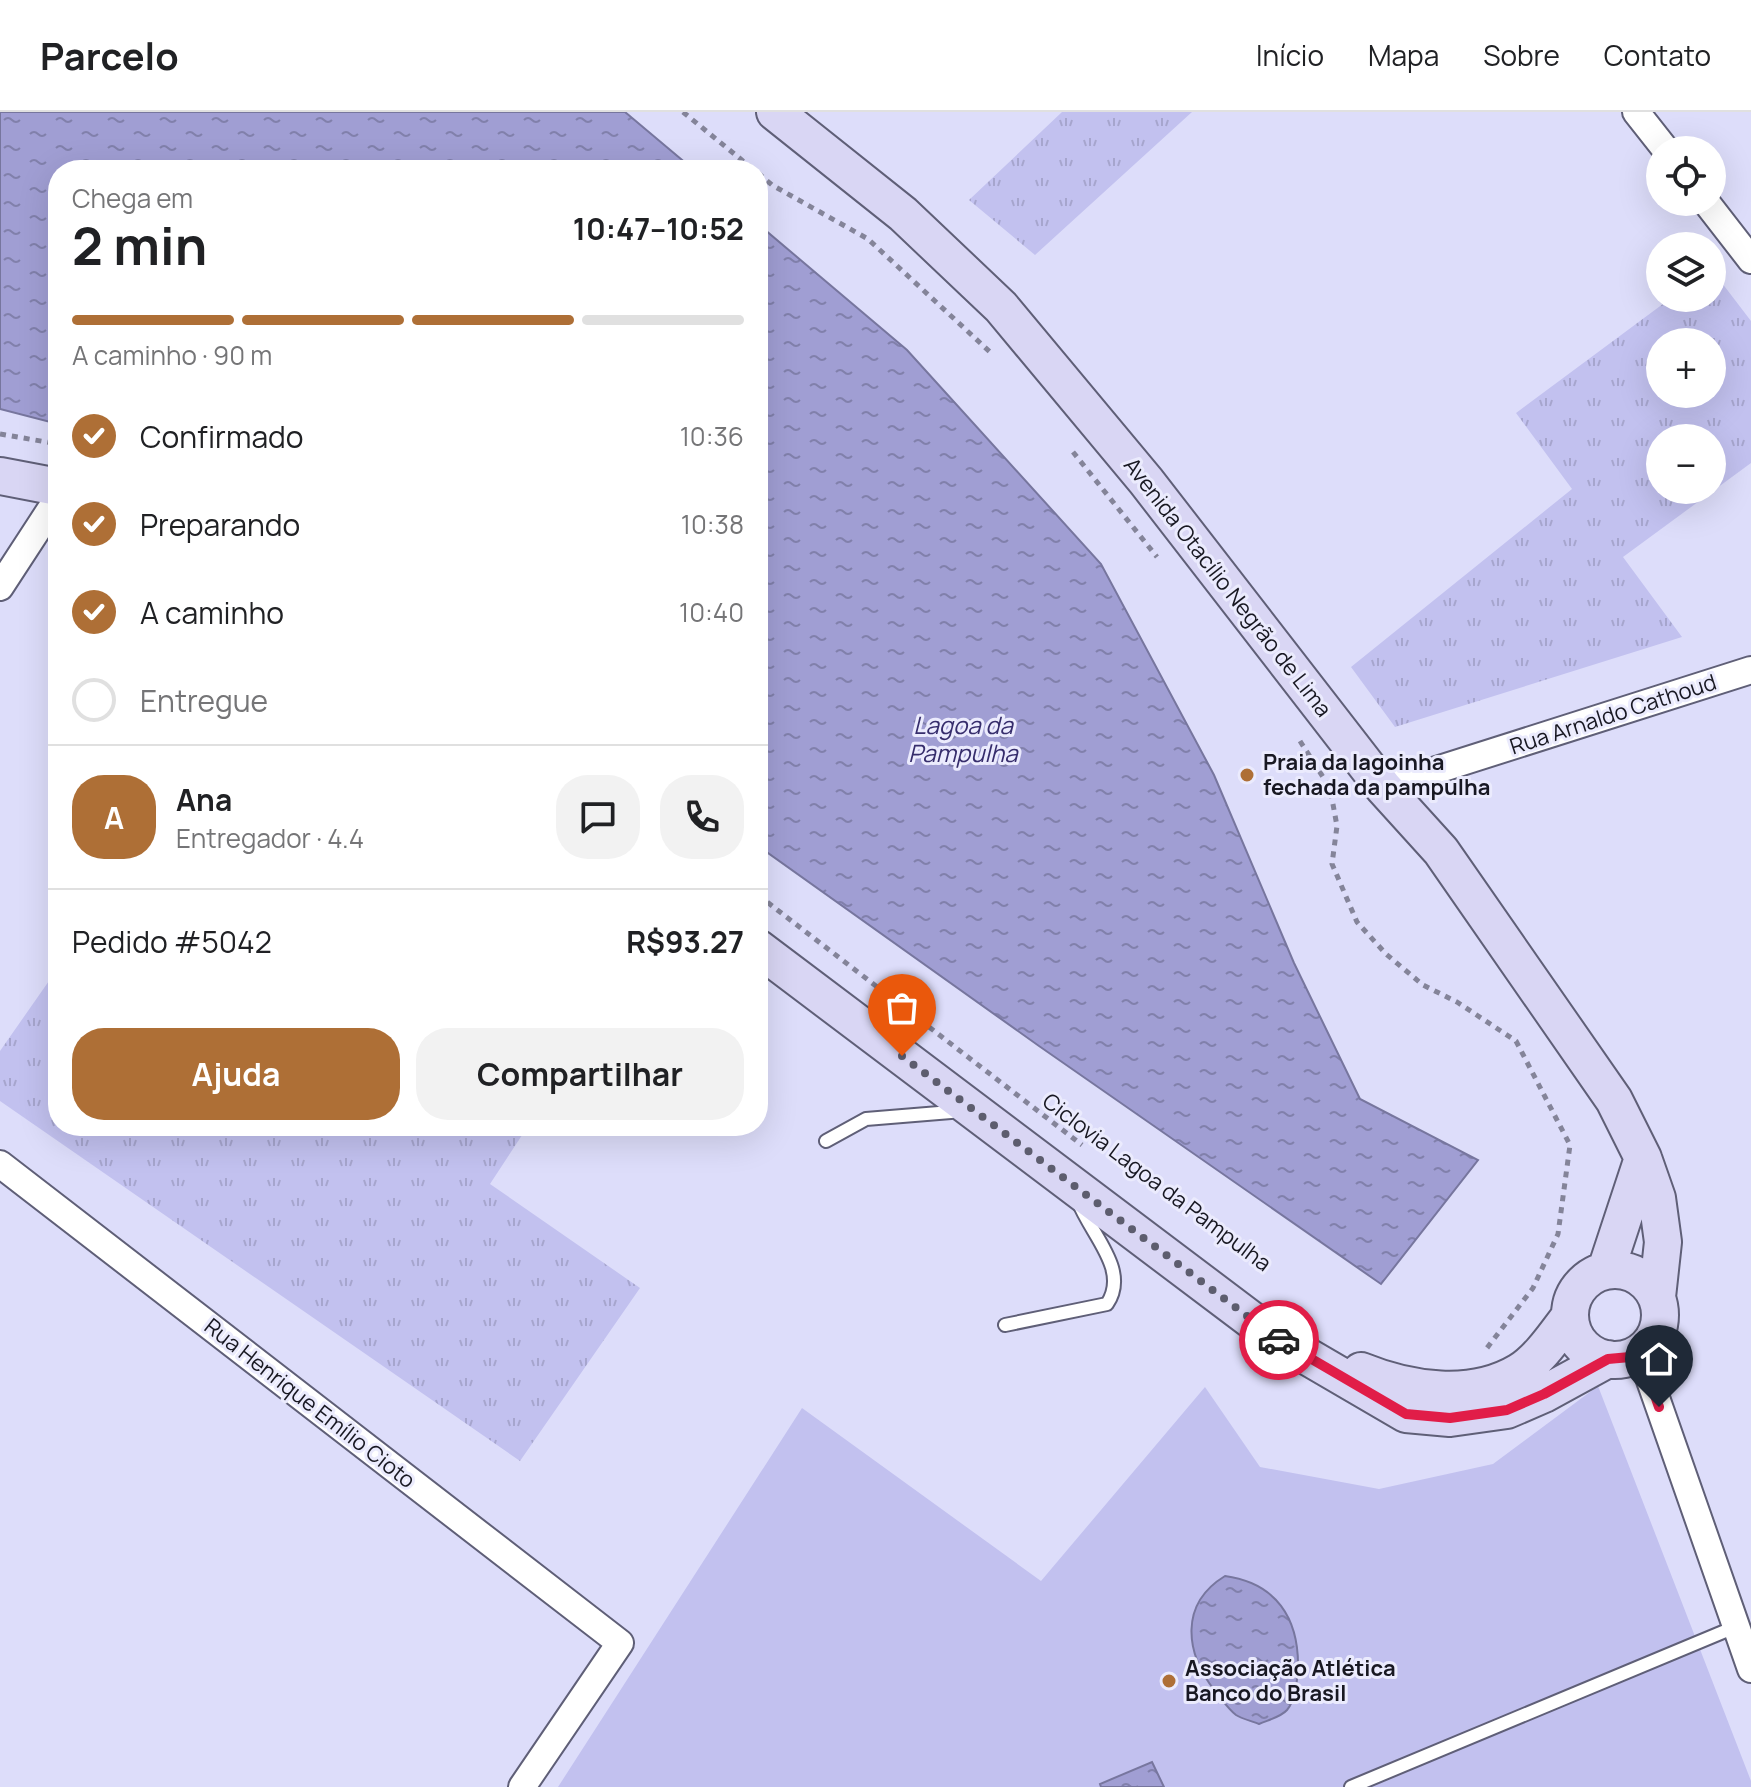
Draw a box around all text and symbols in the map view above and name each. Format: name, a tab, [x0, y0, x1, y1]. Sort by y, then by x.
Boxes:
text: Parcelo	[40, 29, 179, 81]
text: Início	[1256, 36, 1324, 74]
text: Mapa	[1368, 36, 1439, 74]
text: Sobre	[1483, 36, 1560, 74]
text: Contato	[1604, 36, 1711, 74]
map controls	[1646, 136, 1726, 504]
button: locate	[1646, 136, 1726, 216]
text: Chega em	[72, 180, 193, 216]
text: 10:47–10:52	[573, 208, 744, 249]
text: 2 min	[72, 210, 207, 281]
button: layers	[1646, 232, 1726, 312]
button: +	[1646, 328, 1726, 408]
text: A caminho · 90 m	[72, 337, 272, 373]
icon: check	[72, 414, 116, 458]
text: Confirmado	[140, 416, 304, 457]
text: 10:36	[680, 418, 744, 454]
button: −	[1646, 424, 1726, 504]
street label: Avenida Otacílio Negrão de Lima	[1117, 451, 1339, 723]
icon: check	[72, 502, 116, 546]
text: Preparando	[140, 504, 300, 545]
text: 10:38	[681, 506, 744, 542]
icon: check	[72, 590, 116, 634]
text: A caminho	[140, 592, 284, 633]
text: 10:40	[679, 594, 744, 630]
street label: Rua Arnaldo Cathoud	[1506, 666, 1720, 762]
text: Entregue	[140, 680, 268, 721]
water label: Lagoa da Pampulha	[908, 708, 1019, 769]
place label: Praia da lagoinha fechada da pampulha	[1263, 747, 1490, 802]
marker: Praia da lagoinha fechada da pampulha	[1238, 766, 1256, 784]
button: chat	[556, 775, 640, 859]
button: phone	[660, 775, 744, 859]
text: Ana	[176, 779, 232, 820]
text: A	[104, 797, 124, 838]
text: Entregador · 4.4	[176, 820, 364, 856]
text: Pedido #5042	[72, 921, 272, 962]
text: R$93.27	[626, 921, 744, 962]
pin	[868, 974, 936, 1056]
icon: bag	[880, 986, 924, 1030]
button: Ajuda	[72, 1028, 400, 1120]
button: Compartilhar	[416, 1028, 744, 1120]
street label: Ciclovia Lagoa da Pampulha	[1036, 1086, 1278, 1278]
courier	[1239, 1300, 1319, 1380]
street label: Rua Henrique Emílio Cioto	[198, 1311, 422, 1495]
icon: car	[1257, 1318, 1301, 1362]
pin	[1625, 1325, 1693, 1407]
icon: home	[1637, 1337, 1681, 1381]
place label: Associação Atlética Banco do Brasil	[1185, 1653, 1396, 1708]
marker: Associação Atlética Banco do Brasil	[1160, 1672, 1178, 1690]

